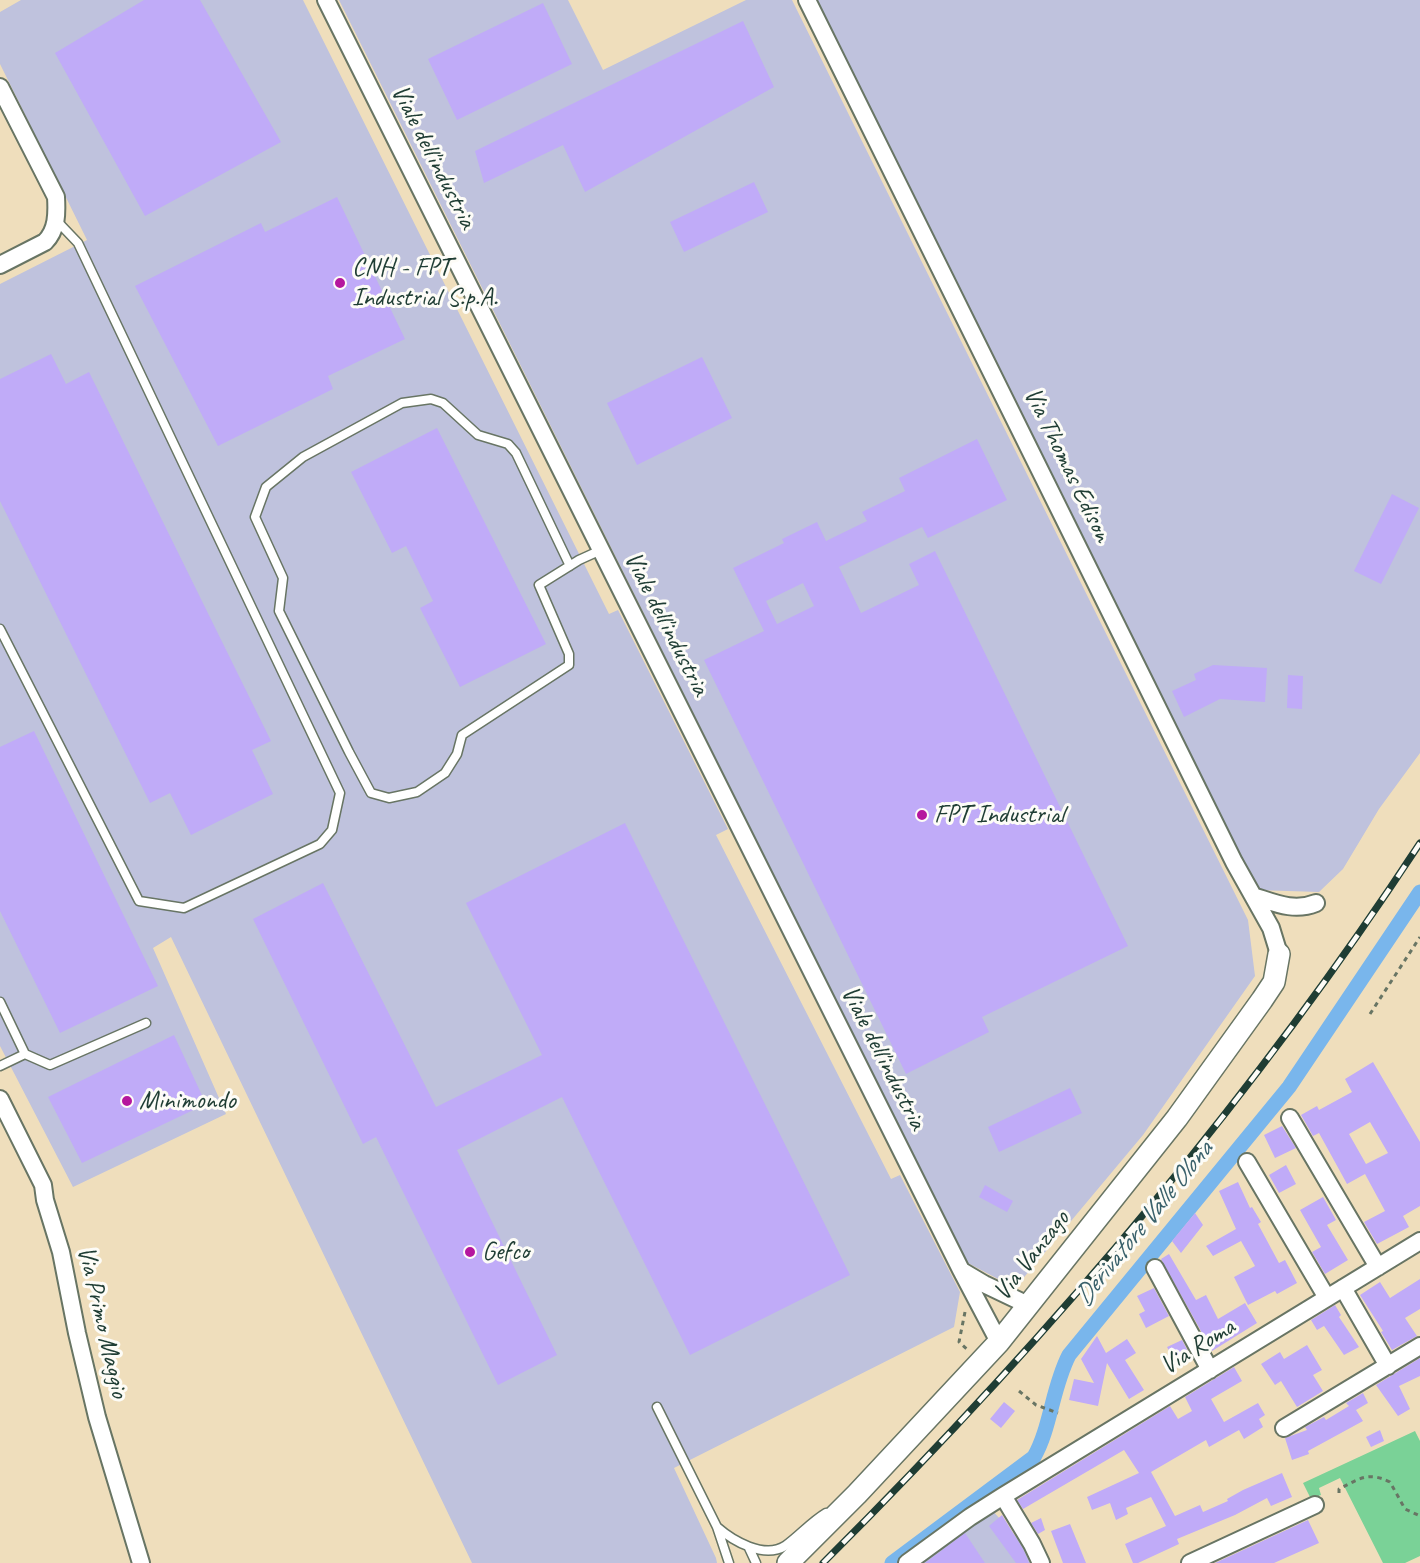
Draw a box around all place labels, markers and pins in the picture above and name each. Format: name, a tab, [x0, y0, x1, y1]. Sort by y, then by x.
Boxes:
place label: CNH - FPT Industrial S.p.A.	[352, 252, 498, 314]
marker: CNH - FPT Industrial S.p.A.	[333, 276, 347, 290]
place label: FPT Industrial	[934, 799, 1064, 831]
marker: FPT Industrial	[915, 808, 929, 822]
place label: Minimondo	[139, 1085, 236, 1117]
marker: Minimondo	[120, 1094, 134, 1108]
place label: Gefco	[482, 1236, 529, 1268]
marker: Gefco	[463, 1245, 477, 1259]

